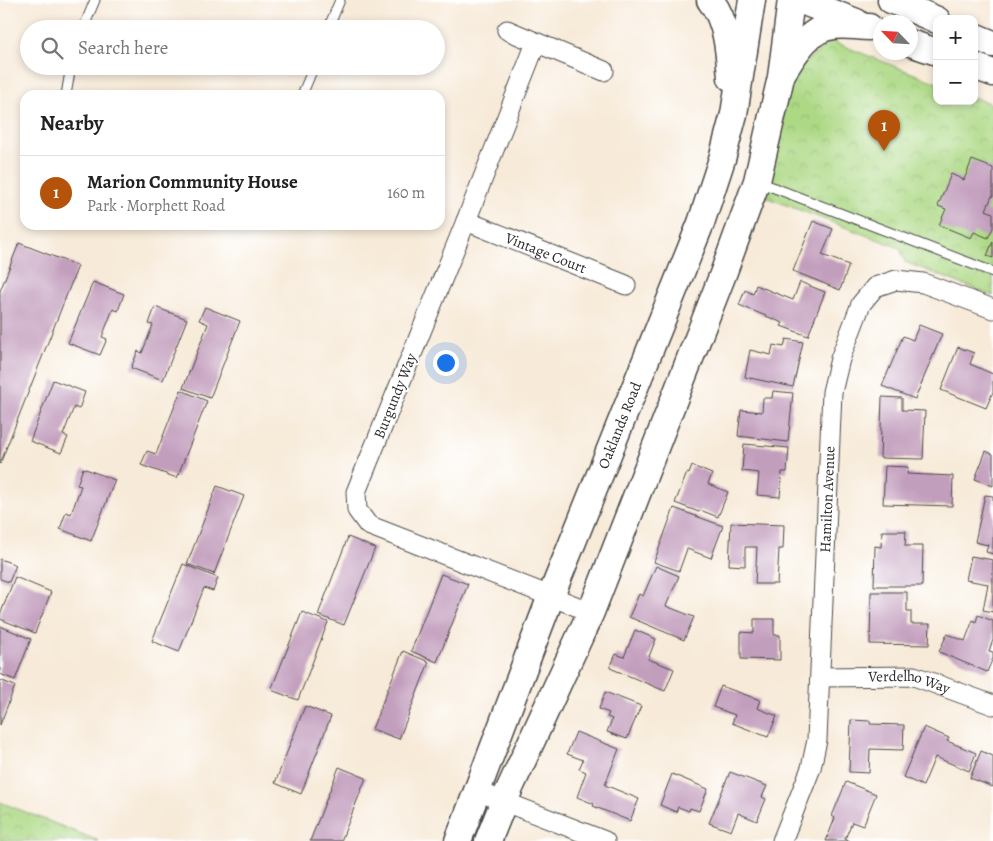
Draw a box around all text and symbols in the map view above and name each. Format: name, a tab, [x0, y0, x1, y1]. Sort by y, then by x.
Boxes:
north arrow	[873, 15, 918, 60]
map controls	[933, 15, 978, 105]
button: +	[933, 15, 978, 60]
search box	[20, 20, 445, 75]
icon: search	[38, 34, 66, 62]
text: Search here	[78, 35, 168, 61]
button: −	[933, 60, 978, 105]
text: Nearby	[40, 109, 103, 137]
pin: 1	[868, 110, 900, 151]
text: Marion Community House	[87, 169, 298, 195]
text: 1	[53, 182, 59, 204]
text: 160 m	[387, 182, 425, 204]
text: Park · Morphett Road	[87, 195, 225, 217]
street label: Vintage Court	[501, 227, 589, 278]
street label: Burgundy Way	[369, 350, 421, 442]
your location	[433, 350, 459, 376]
street label: Oaklands Road	[593, 378, 646, 472]
street label: Hamilton Avenue	[815, 445, 840, 553]
street label: Verdelho Way	[867, 666, 953, 699]

